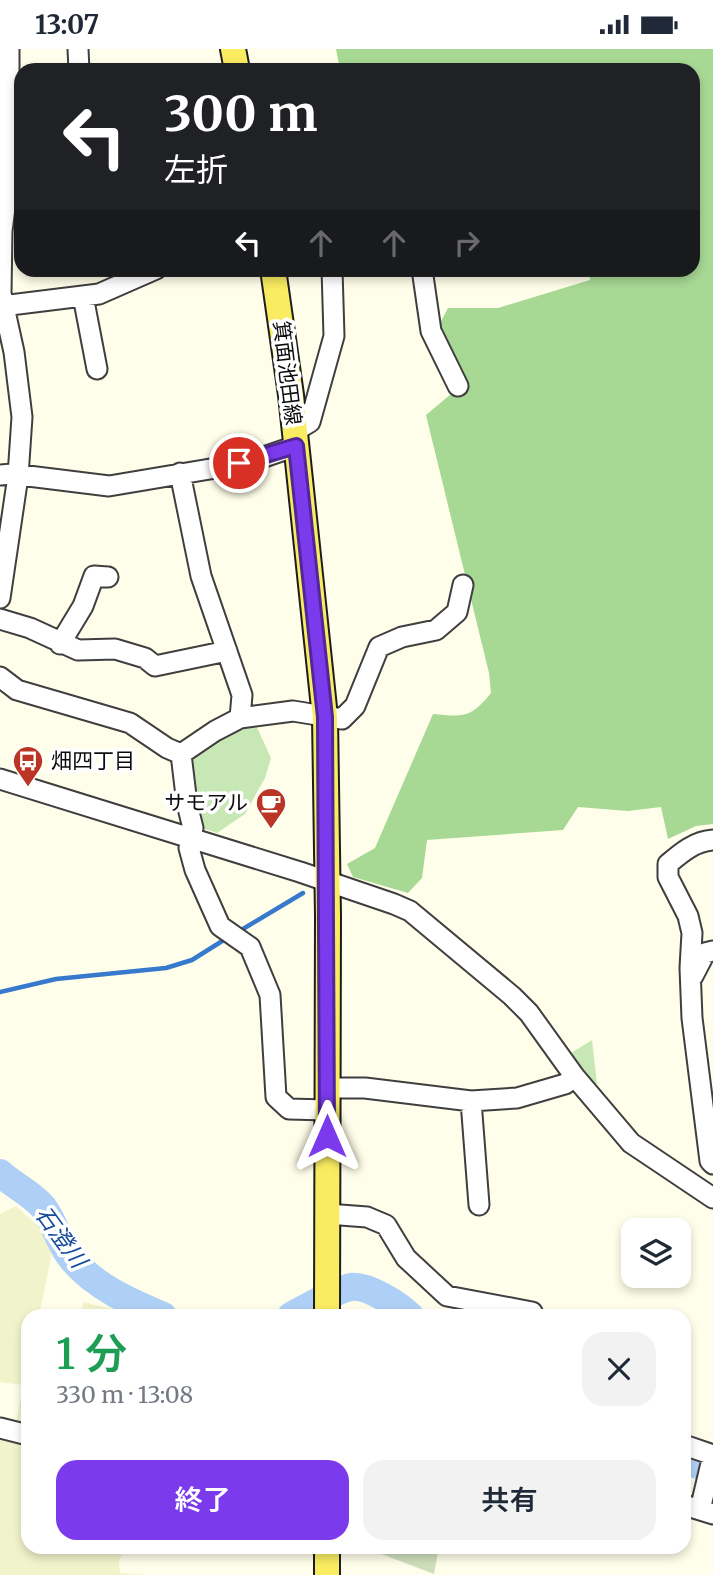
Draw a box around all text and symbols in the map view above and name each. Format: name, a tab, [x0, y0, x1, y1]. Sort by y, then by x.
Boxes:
text: 13:07	[35, 8, 99, 41]
text: 300 m	[164, 83, 318, 144]
icon: left	[49, 91, 140, 182]
text: 左折	[164, 150, 228, 190]
icon: left	[229, 224, 267, 262]
icon: ahead	[302, 224, 340, 262]
icon: ahead	[375, 224, 413, 262]
icon: right	[448, 224, 486, 262]
street label: 箕面池田線	[268, 319, 307, 427]
pin	[209, 433, 269, 493]
icon: arrive	[220, 444, 258, 482]
bus stop icon: 畑四丁目	[11, 744, 45, 788]
place label: 畑四丁目	[51, 747, 135, 774]
cafe icon: サモアル	[254, 786, 288, 830]
place label: サモアル	[164, 789, 248, 816]
position arrow	[290, 1099, 364, 1173]
water label: 石澄川	[29, 1200, 95, 1276]
map controls	[621, 1218, 691, 1288]
button: layers	[621, 1218, 691, 1288]
text: 1 分	[56, 1328, 127, 1380]
button: close	[582, 1332, 656, 1406]
text: 330 m · 13:08	[56, 1380, 193, 1409]
button: 終了	[56, 1460, 349, 1540]
button: 共有	[363, 1460, 656, 1540]

